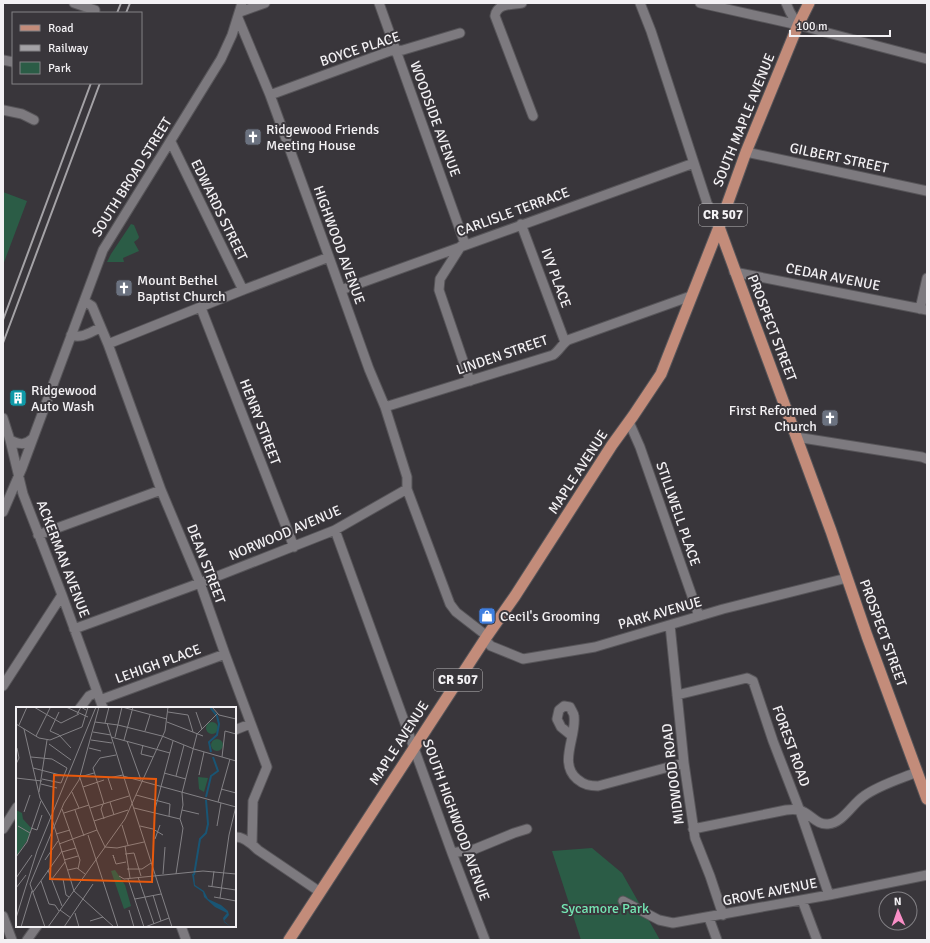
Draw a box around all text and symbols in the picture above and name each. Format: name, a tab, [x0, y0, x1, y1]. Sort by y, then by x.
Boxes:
legend	[12, 12, 142, 84]
scale bar	[790, 12, 890, 38]
text: 100 m	[796, 19, 828, 34]
text: Road	[48, 21, 74, 36]
street label: BOYCE PLACE	[318, 28, 402, 70]
text: Railway	[48, 41, 88, 56]
street label: SOUTH MAPLE AVENUE	[709, 51, 779, 189]
street label: WOODSIDE AVENUE	[406, 59, 464, 179]
text: Park	[48, 61, 71, 76]
street label: SOUTH BROAD STREET	[88, 114, 176, 240]
place label: Ridgewood Friends Meeting House	[266, 121, 379, 154]
church icon: Ridgewood Friends Meeting House	[243, 127, 263, 147]
street label: GILBERT STREET	[788, 139, 890, 177]
street label: EDWARDS STREET	[187, 156, 251, 264]
street label: HIGHWOOD AVENUE	[310, 183, 368, 307]
street label: CARLISLE TERRACE	[454, 184, 572, 240]
road number: CR 507	[699, 204, 747, 226]
street label: IVY PLACE	[537, 246, 575, 310]
street label: CEDAR AVENUE	[784, 260, 882, 295]
place label: Mount Bethel Baptist Church	[137, 272, 226, 305]
street label: PROSPECT STREET	[744, 272, 800, 384]
church icon: Mount Bethel Baptist Church	[114, 278, 134, 298]
street label: LINDEN STREET	[454, 331, 550, 379]
street label: HENRY STREET	[236, 377, 284, 467]
place label: Ridgewood Auto Wash	[31, 382, 97, 415]
building icon: Ridgewood Auto Wash	[8, 388, 28, 408]
place label: First Reformed Church	[729, 402, 817, 435]
church icon: First Reformed Church	[820, 408, 840, 428]
street label: MAPLE AVENUE	[545, 427, 611, 517]
street label: STILLWELL PLACE	[652, 460, 704, 568]
street label: ACKERMAN AVENUE	[33, 498, 93, 620]
street label: NORWOOD AVENUE	[226, 502, 344, 564]
street label: DEAN STREET	[183, 522, 229, 606]
street label: PROSPECT STREET	[856, 577, 910, 689]
street label: PARK AVENUE	[616, 593, 704, 633]
shop icon: Cecil's Grooming	[477, 606, 497, 626]
place label: Cecil's Grooming	[500, 608, 600, 625]
street label: LEHIGH PLACE	[113, 641, 203, 687]
road number: CR 507	[434, 669, 482, 691]
street label: MAPLE AVENUE	[366, 698, 432, 788]
street label: FOREST ROAD	[768, 703, 814, 789]
inset map	[16, 707, 236, 927]
street label: MIDWOOD ROAD	[658, 722, 688, 826]
street label: SOUTH HIGHWOOD AVENUE	[419, 737, 493, 903]
street label: GROVE AVENUE	[721, 874, 819, 909]
north arrow	[878, 891, 918, 931]
text: N	[894, 895, 902, 908]
park label: Sycamore Park	[561, 900, 649, 917]

